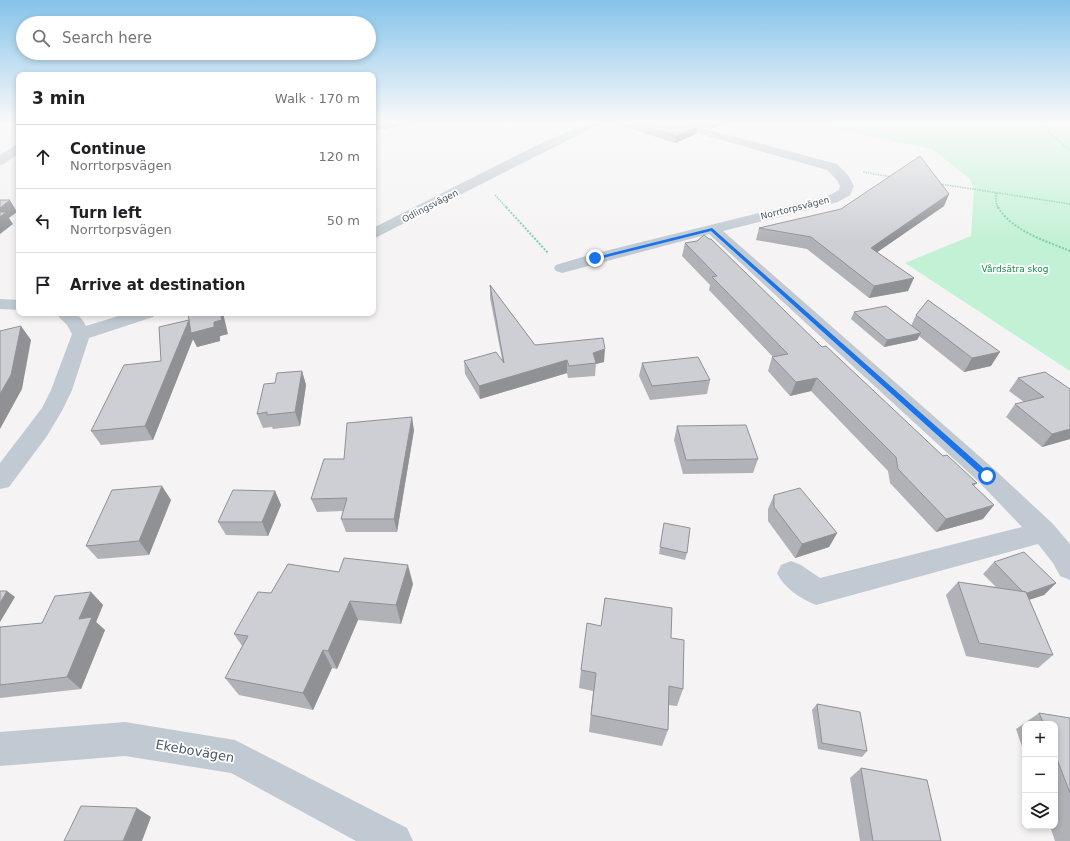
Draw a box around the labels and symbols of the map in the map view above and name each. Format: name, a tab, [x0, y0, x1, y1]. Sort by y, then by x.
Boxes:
street label: Odlingsvägen	[400, 188, 460, 224]
street label: Norrtorpsvägen	[760, 195, 830, 221]
route end	[586, 249, 604, 267]
park label: Vårdsätra skog	[982, 264, 1048, 274]
route start	[978, 467, 996, 485]
street label: Ekebovägen	[154, 737, 236, 765]

